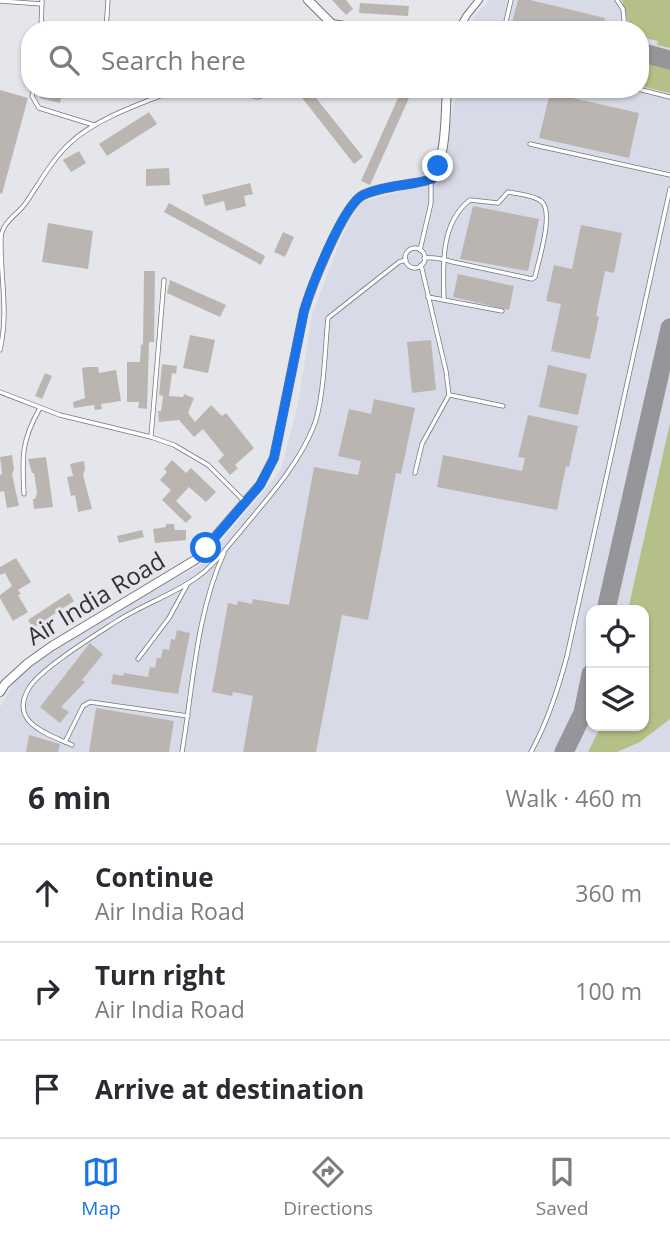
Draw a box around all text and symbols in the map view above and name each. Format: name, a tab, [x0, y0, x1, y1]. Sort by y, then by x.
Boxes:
search box	[21, 21, 649, 98]
icon: search	[45, 41, 83, 79]
text: Search here	[101, 42, 246, 78]
route end	[422, 150, 453, 181]
route start	[190, 532, 221, 563]
street label: Air India Road	[20, 543, 171, 652]
map controls	[586, 605, 649, 731]
button: locate	[586, 605, 649, 668]
button: layers	[586, 668, 649, 731]
text: 6 min	[28, 777, 111, 818]
text: Walk · 460 m	[505, 782, 642, 814]
text: Continue	[95, 859, 214, 895]
icon: ahead	[28, 874, 66, 912]
text: 360 m	[575, 877, 642, 909]
text: Air India Road	[95, 895, 245, 927]
text: Turn right	[95, 957, 226, 993]
icon: right	[28, 972, 66, 1010]
text: 100 m	[575, 975, 642, 1007]
text: Air India Road	[95, 993, 245, 1025]
icon: arrive	[28, 1070, 66, 1108]
text: Arrive at destination	[95, 1071, 364, 1107]
tab: Map	[81, 1153, 121, 1221]
tab: Directions	[283, 1153, 373, 1221]
tab: Saved	[536, 1153, 589, 1221]

